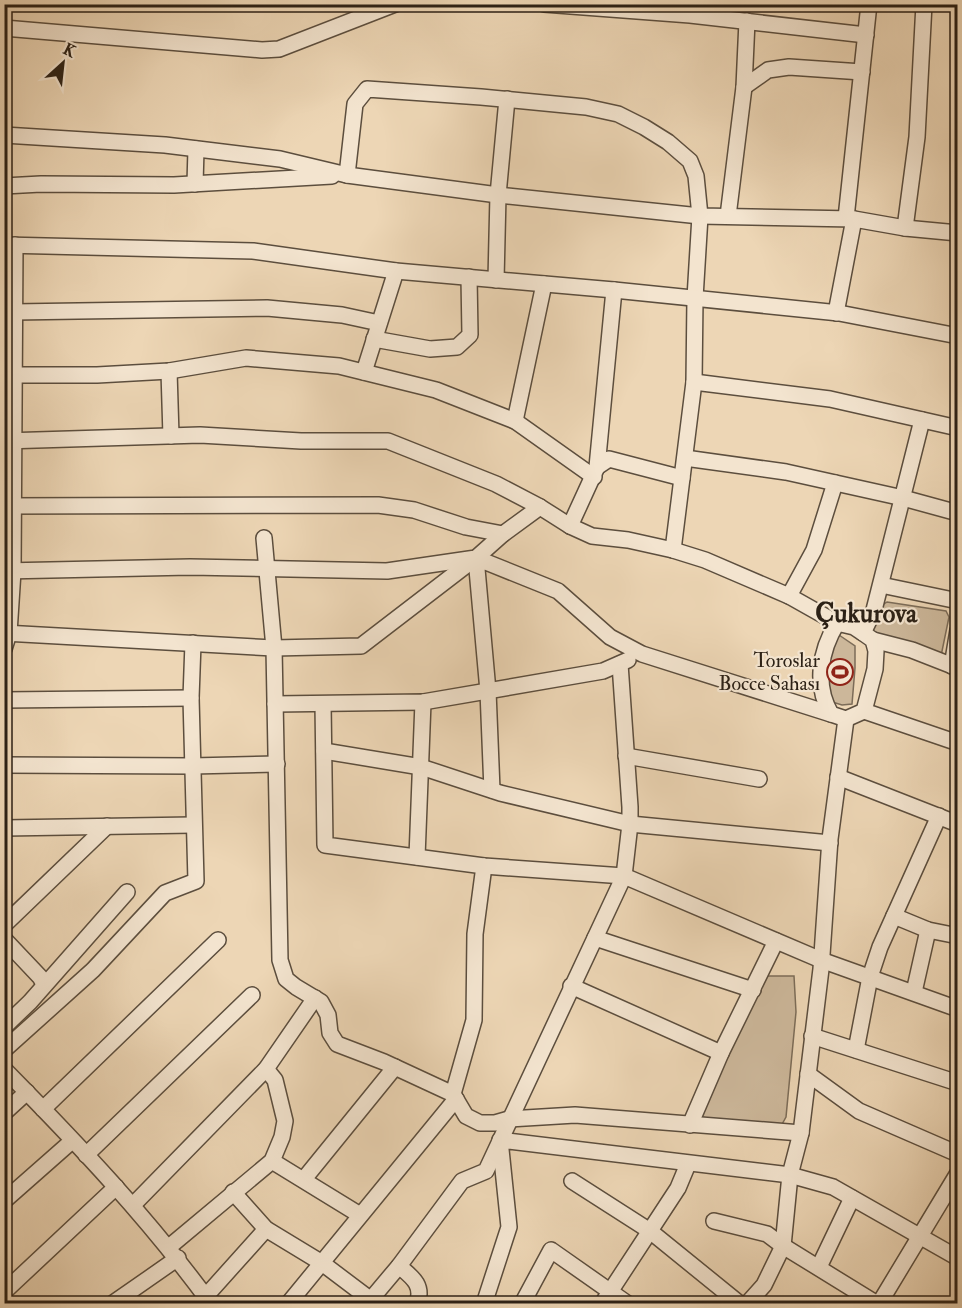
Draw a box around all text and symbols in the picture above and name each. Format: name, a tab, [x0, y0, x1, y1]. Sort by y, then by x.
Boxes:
north arrow	[33, 33, 93, 93]
text: K	[60, 39, 80, 62]
district label: Çukurova	[815, 598, 918, 630]
place label: Toroslar Bocce Sahası	[718, 648, 821, 696]
sports icon: Toroslar Bocce Sahası	[825, 657, 855, 687]

